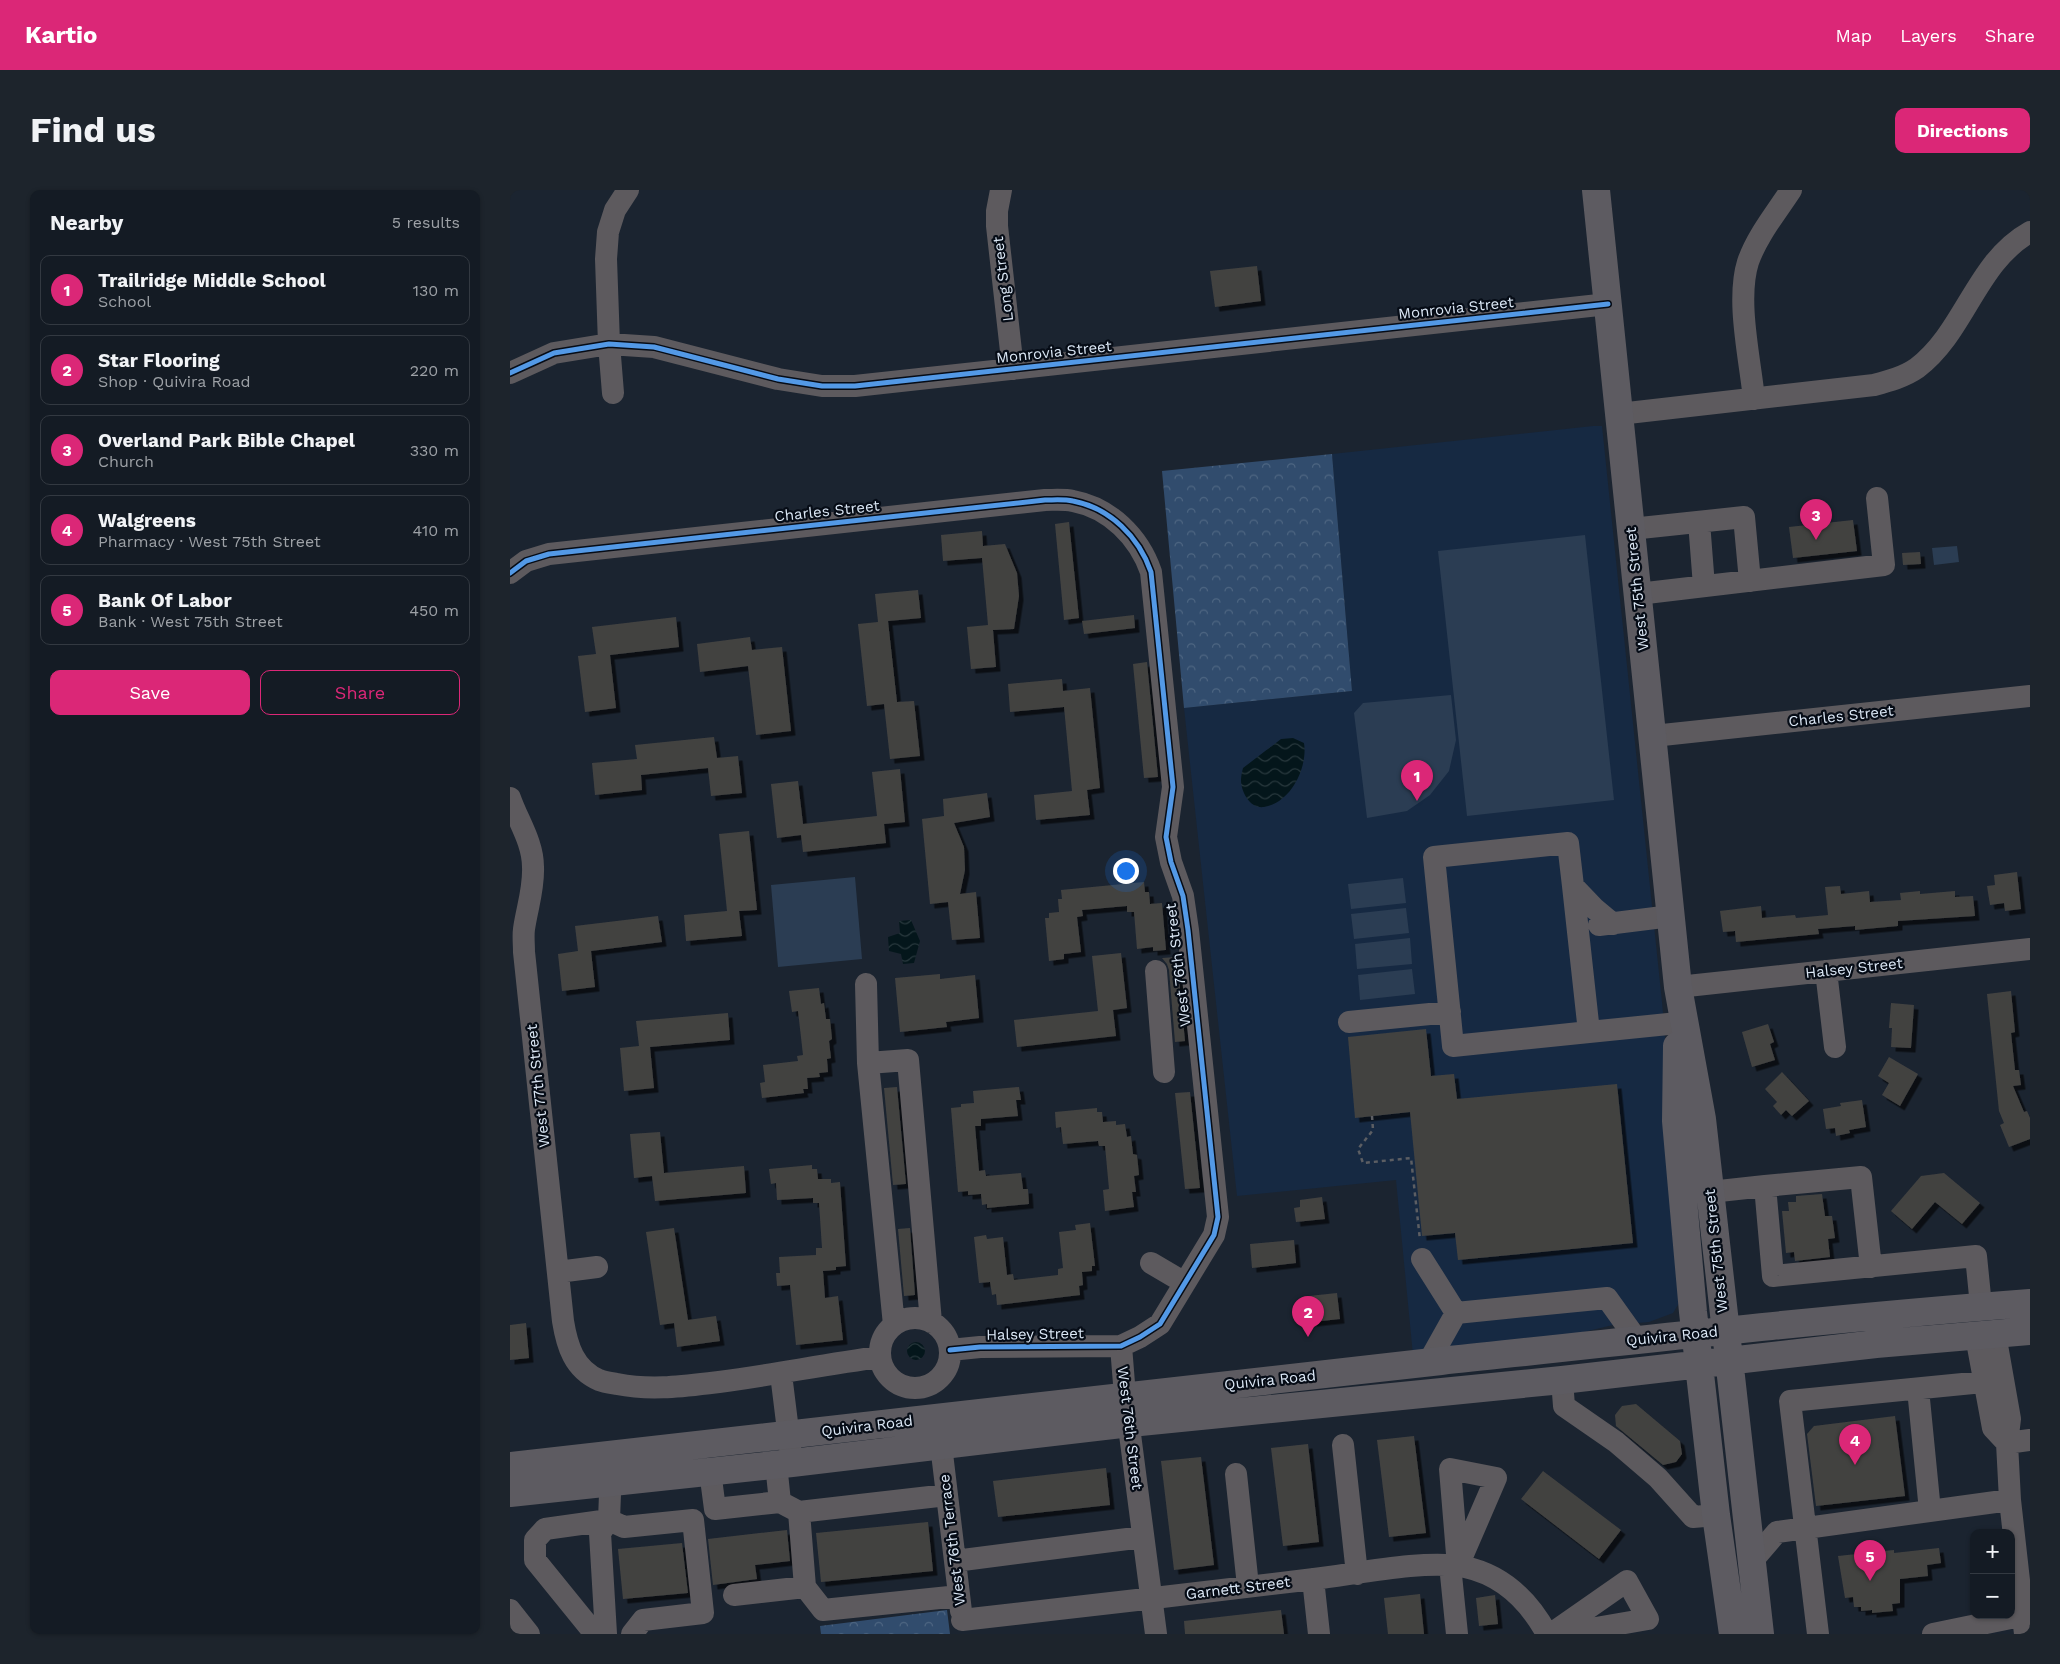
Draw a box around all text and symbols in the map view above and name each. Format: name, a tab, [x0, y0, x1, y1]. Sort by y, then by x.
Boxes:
text: Kartio	[25, 21, 97, 49]
text: Map	[1835, 25, 1872, 46]
text: Layers	[1900, 25, 1957, 46]
text: Share	[1985, 25, 2035, 46]
button: Directions	[1895, 108, 2030, 153]
text: Find us	[30, 109, 156, 151]
text: Nearby	[50, 210, 123, 235]
text: 5 results	[392, 213, 460, 232]
street label: Long Street	[989, 235, 1017, 322]
text: Trailridge Middle School	[98, 269, 326, 292]
text: 1	[64, 281, 70, 300]
text: 130 m	[413, 281, 459, 300]
text: School	[98, 292, 151, 311]
street label: Monrovia Street	[1397, 293, 1515, 323]
street label: Monrovia Street	[995, 337, 1113, 367]
text: Star Flooring	[98, 349, 220, 372]
text: 2	[62, 361, 72, 380]
text: 220 m	[410, 361, 459, 380]
text: Shop · Quivira Road	[98, 372, 251, 391]
text: Overland Park Bible Chapel	[98, 429, 355, 452]
text: 3	[62, 441, 72, 460]
text: 330 m	[410, 441, 459, 460]
text: Church	[98, 452, 154, 471]
street label: Charles Street	[774, 496, 881, 525]
pin: 3	[1800, 499, 1832, 540]
text: Walgreens	[98, 509, 196, 532]
text: 4	[62, 521, 72, 540]
text: 410 m	[413, 521, 459, 540]
street label: West 75th Street	[1621, 526, 1652, 652]
text: Pharmacy · West 75th Street	[98, 532, 321, 551]
text: Bank Of Labor	[98, 589, 232, 612]
text: 5	[62, 601, 72, 620]
text: 450 m	[409, 601, 459, 620]
text: Bank · West 75th Street	[98, 612, 283, 631]
button: Save	[50, 670, 250, 715]
button: Share	[260, 670, 460, 715]
street label: Charles Street	[1788, 701, 1895, 730]
pin: 1	[1401, 760, 1433, 801]
your location	[1113, 858, 1139, 884]
street label: West 76th Street	[1161, 901, 1195, 1028]
street label: Halsey Street	[1804, 954, 1904, 982]
street label: West 77th Street	[522, 1023, 553, 1149]
street label: West 75th Street	[1700, 1188, 1731, 1314]
pin: 2	[1292, 1296, 1324, 1337]
street label: Quivira Road	[1625, 1322, 1719, 1350]
street label: Halsey Street	[986, 1324, 1085, 1344]
street label: West 76th Street	[1113, 1365, 1147, 1492]
street label: Quivira Road	[1223, 1366, 1317, 1394]
street label: Quivira Road	[820, 1411, 914, 1441]
pin: 4	[1839, 1424, 1871, 1465]
street label: West 76th Terrace	[935, 1473, 969, 1607]
map controls	[1970, 1529, 2015, 1619]
button: +	[1970, 1529, 2015, 1574]
pin: 5	[1854, 1540, 1886, 1581]
street label: Garnett Street	[1185, 1573, 1292, 1603]
button: −	[1970, 1574, 2015, 1619]

